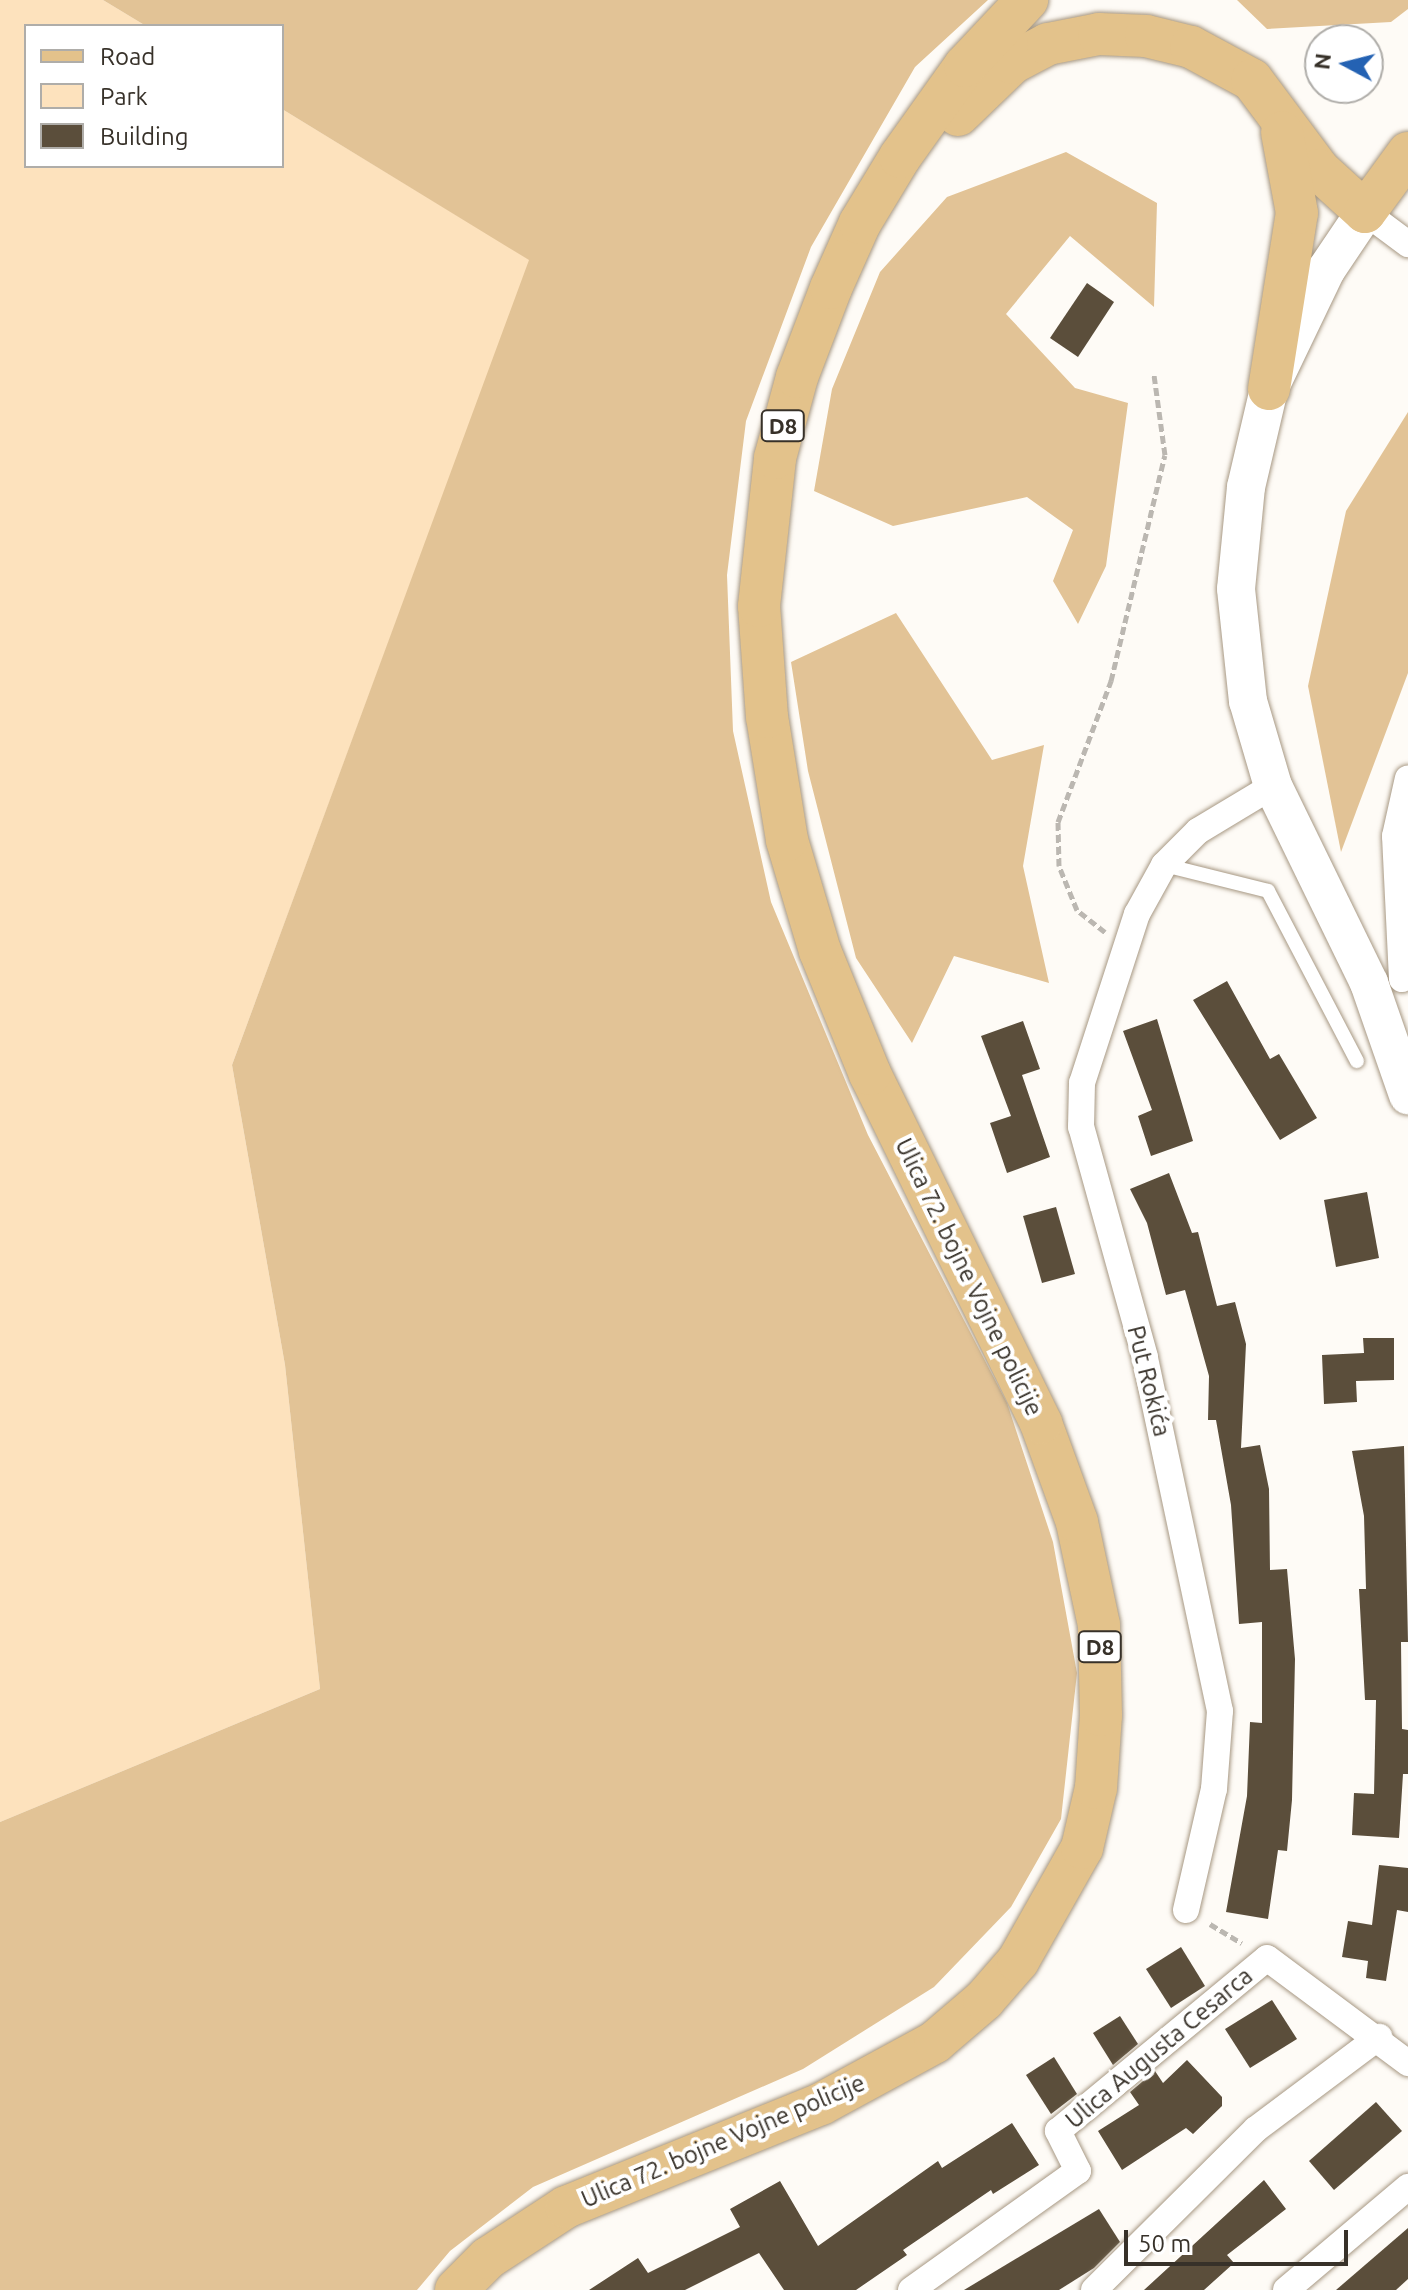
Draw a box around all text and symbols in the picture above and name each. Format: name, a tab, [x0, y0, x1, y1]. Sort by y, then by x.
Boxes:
legend	[24, 24, 284, 168]
north arrow	[1304, 24, 1384, 104]
text: Road	[100, 43, 155, 70]
text: N	[1308, 52, 1335, 71]
text: Park	[100, 83, 148, 110]
text: Building	[100, 123, 188, 150]
road number: D8	[759, 408, 807, 444]
street label: Ulica 72. bojne Vojne policije	[889, 1134, 1049, 1420]
street label: Put Rokića	[1121, 1323, 1177, 1439]
road number: D8	[1076, 1629, 1124, 1665]
street label: Ulica Augusta Cesarca	[1060, 1961, 1258, 2135]
street label: Ulica 72. bojne Vojne policije	[577, 2068, 869, 2214]
scale bar	[1128, 2214, 1352, 2264]
text: 50 m	[1138, 2230, 1191, 2257]

